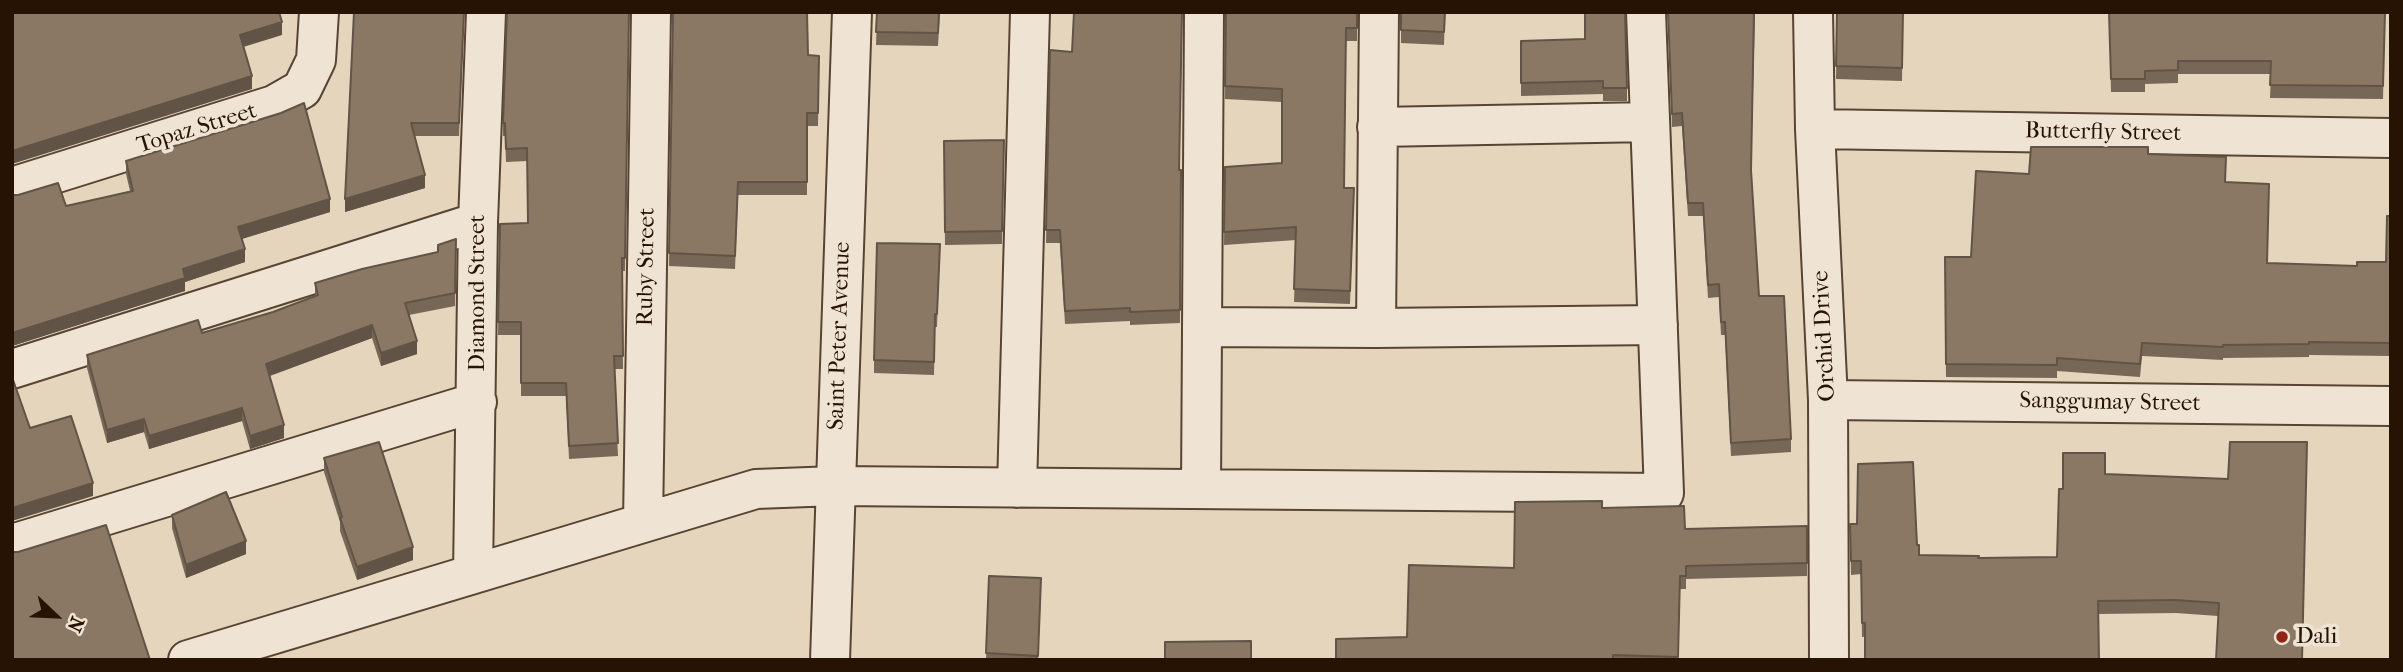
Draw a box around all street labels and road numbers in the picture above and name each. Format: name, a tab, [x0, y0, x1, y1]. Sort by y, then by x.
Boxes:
street label: Topaz Street	[134, 98, 260, 160]
street label: Butterfly Street	[2025, 118, 2181, 148]
street label: Ruby Street	[632, 208, 662, 326]
street label: Diamond Street	[464, 215, 492, 371]
street label: Saint Peter Avenue	[823, 241, 857, 431]
street label: Orchid Drive	[1808, 270, 1842, 402]
street label: Sanggumay Street	[2019, 388, 2201, 418]

